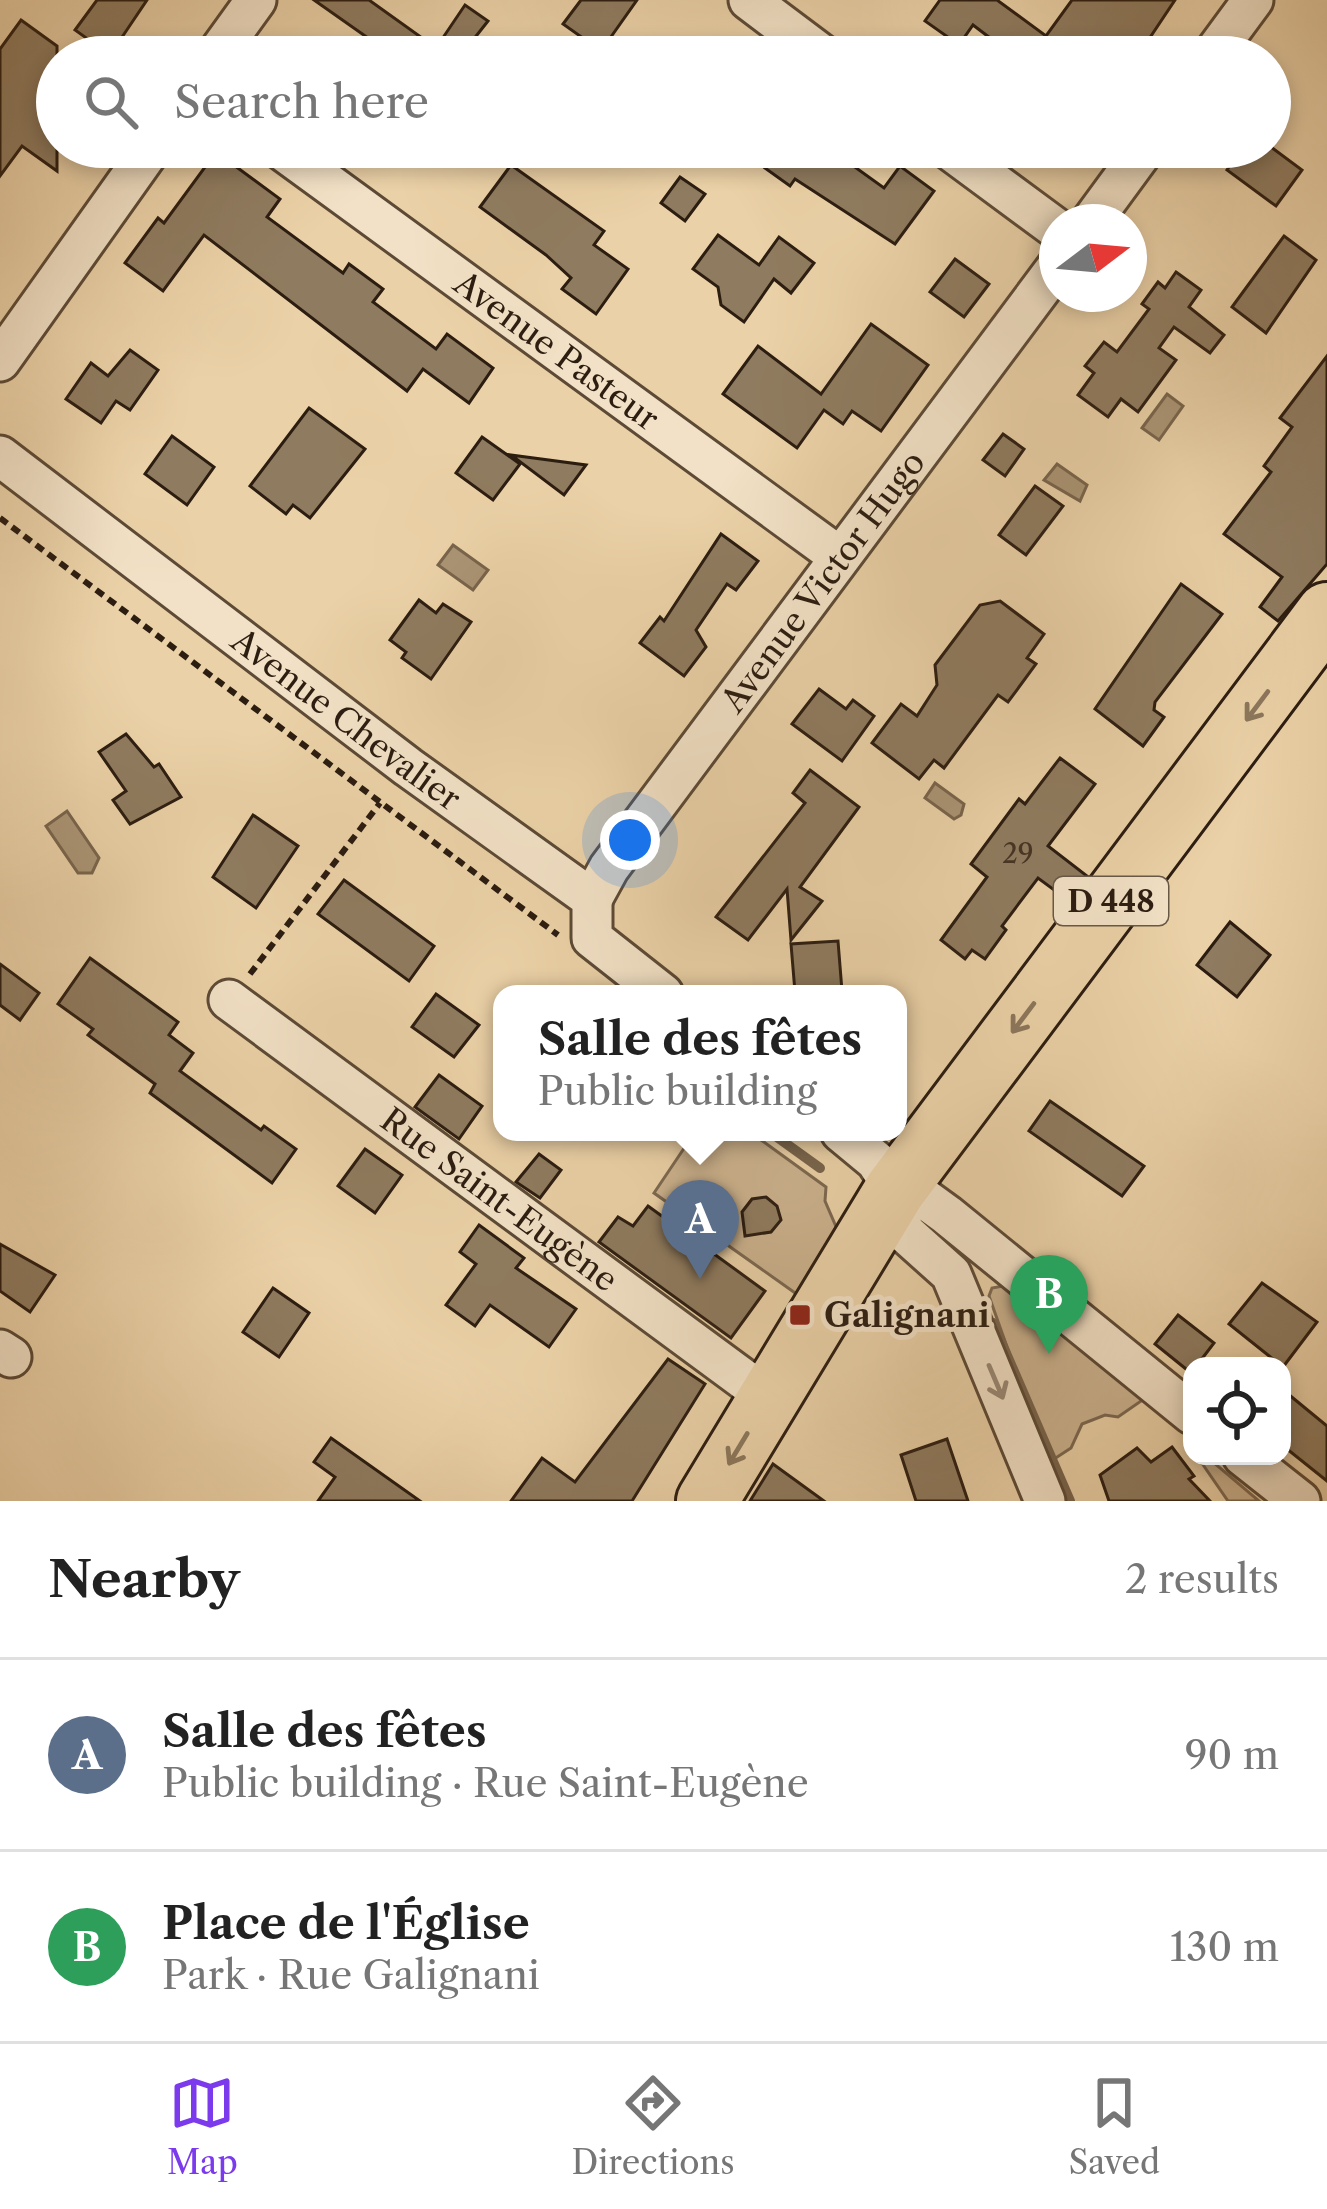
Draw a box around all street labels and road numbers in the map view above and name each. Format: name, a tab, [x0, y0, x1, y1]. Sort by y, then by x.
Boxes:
street label: Avenue Pasteur	[445, 261, 667, 439]
street label: Avenue Victor Hugo	[711, 442, 933, 721]
street label: Avenue Chevalier	[223, 619, 469, 819]
road number: D 448	[1054, 877, 1168, 925]
street label: Rue Saint-Eugène	[373, 1099, 626, 1300]

